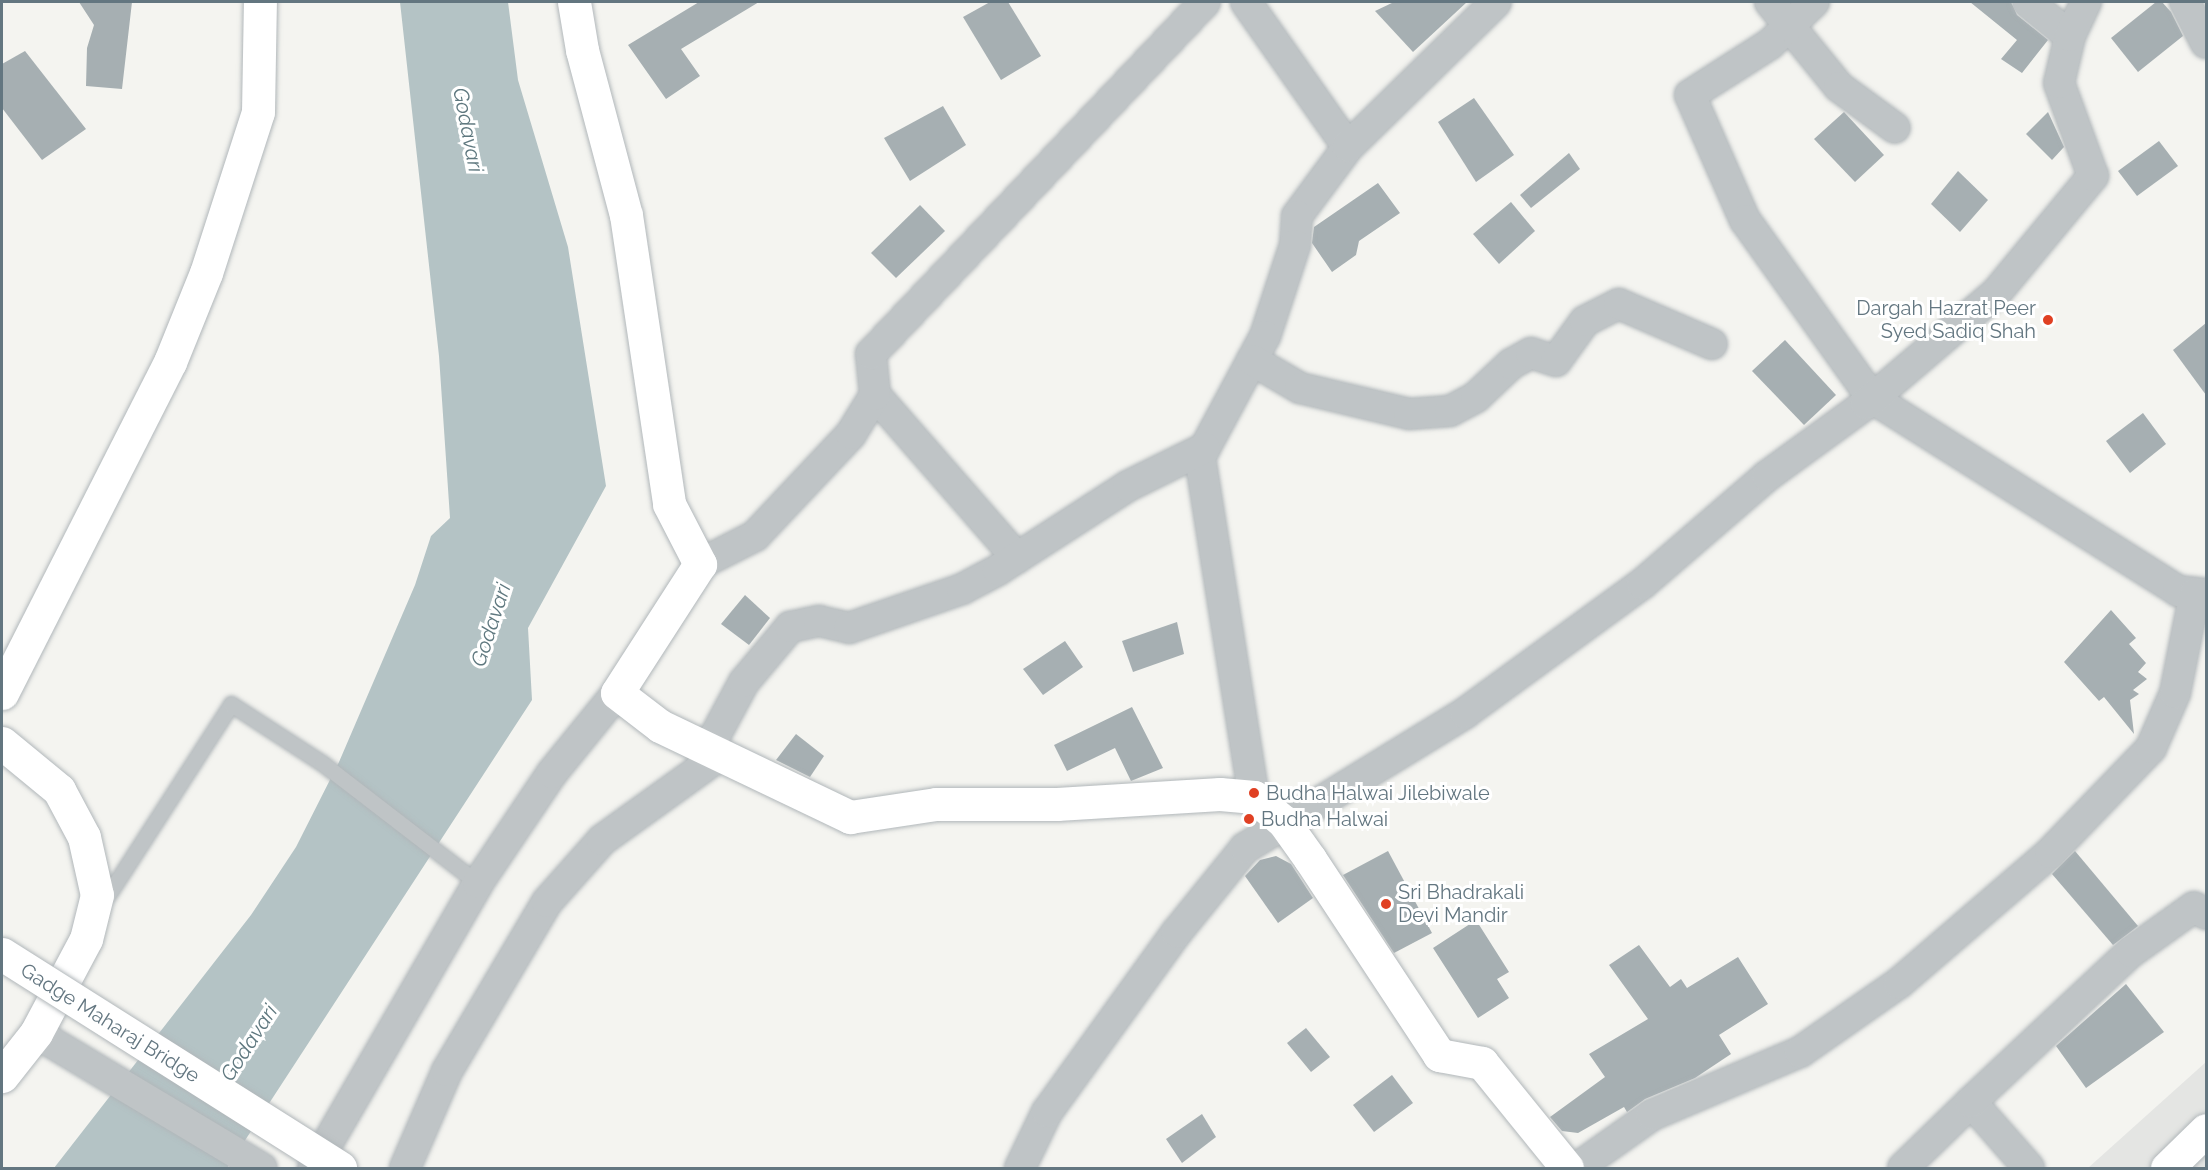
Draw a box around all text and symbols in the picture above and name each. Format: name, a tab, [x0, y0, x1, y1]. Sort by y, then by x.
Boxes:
water label: Godavari	[447, 85, 489, 175]
place label: Dargah Hazrat Peer Syed Sadiq Shah	[1856, 296, 2036, 343]
marker: Dargah Hazrat Peer Syed Sadiq Shah	[2041, 313, 2055, 327]
water label: Godavari	[466, 580, 516, 670]
place label: Budha Halwai Jilebiwale	[1266, 781, 1490, 805]
marker: Budha Halwai Jilebiwale	[1247, 786, 1261, 800]
place label: Budha Halwai	[1261, 807, 1388, 831]
marker: Budha Halwai	[1242, 812, 1256, 826]
place label: Sri Bhadrakali Devi Mandir	[1398, 880, 1524, 927]
marker: Sri Bhadrakali Devi Mandir	[1379, 897, 1393, 911]
street label: Gadge Maharaj Bridge	[16, 958, 204, 1088]
water label: Godavari	[215, 1000, 283, 1086]

